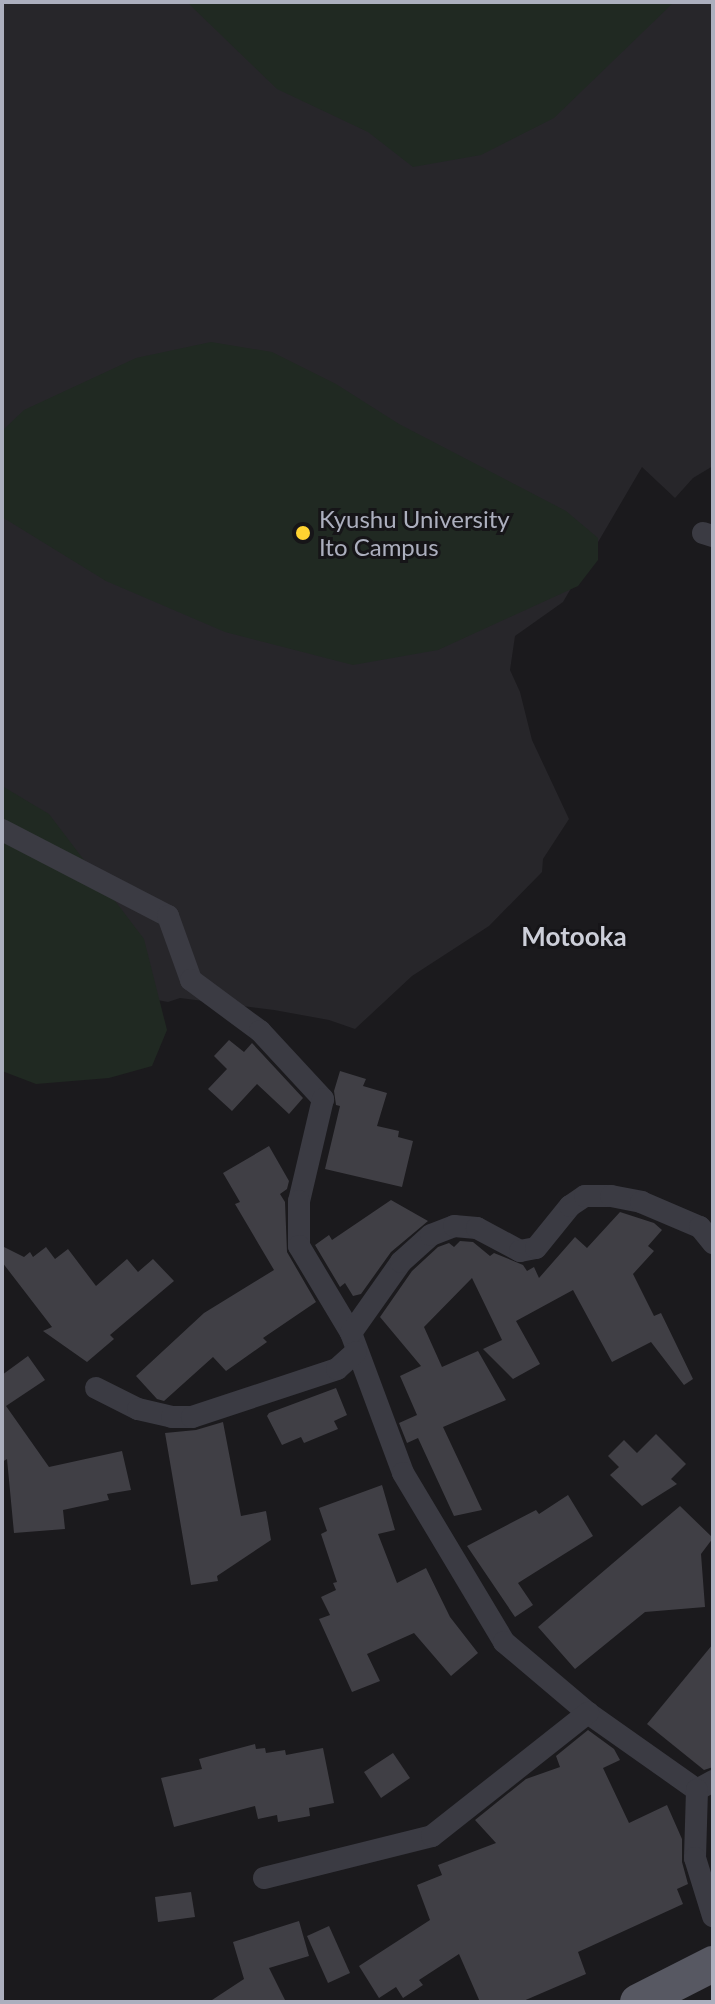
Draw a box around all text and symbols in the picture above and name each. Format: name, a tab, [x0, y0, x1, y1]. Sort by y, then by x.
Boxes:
place label: Kyushu University Ito Campus	[319, 505, 510, 561]
marker: Kyushu University Ito Campus	[294, 524, 312, 542]
district label: Motooka	[521, 921, 627, 953]

